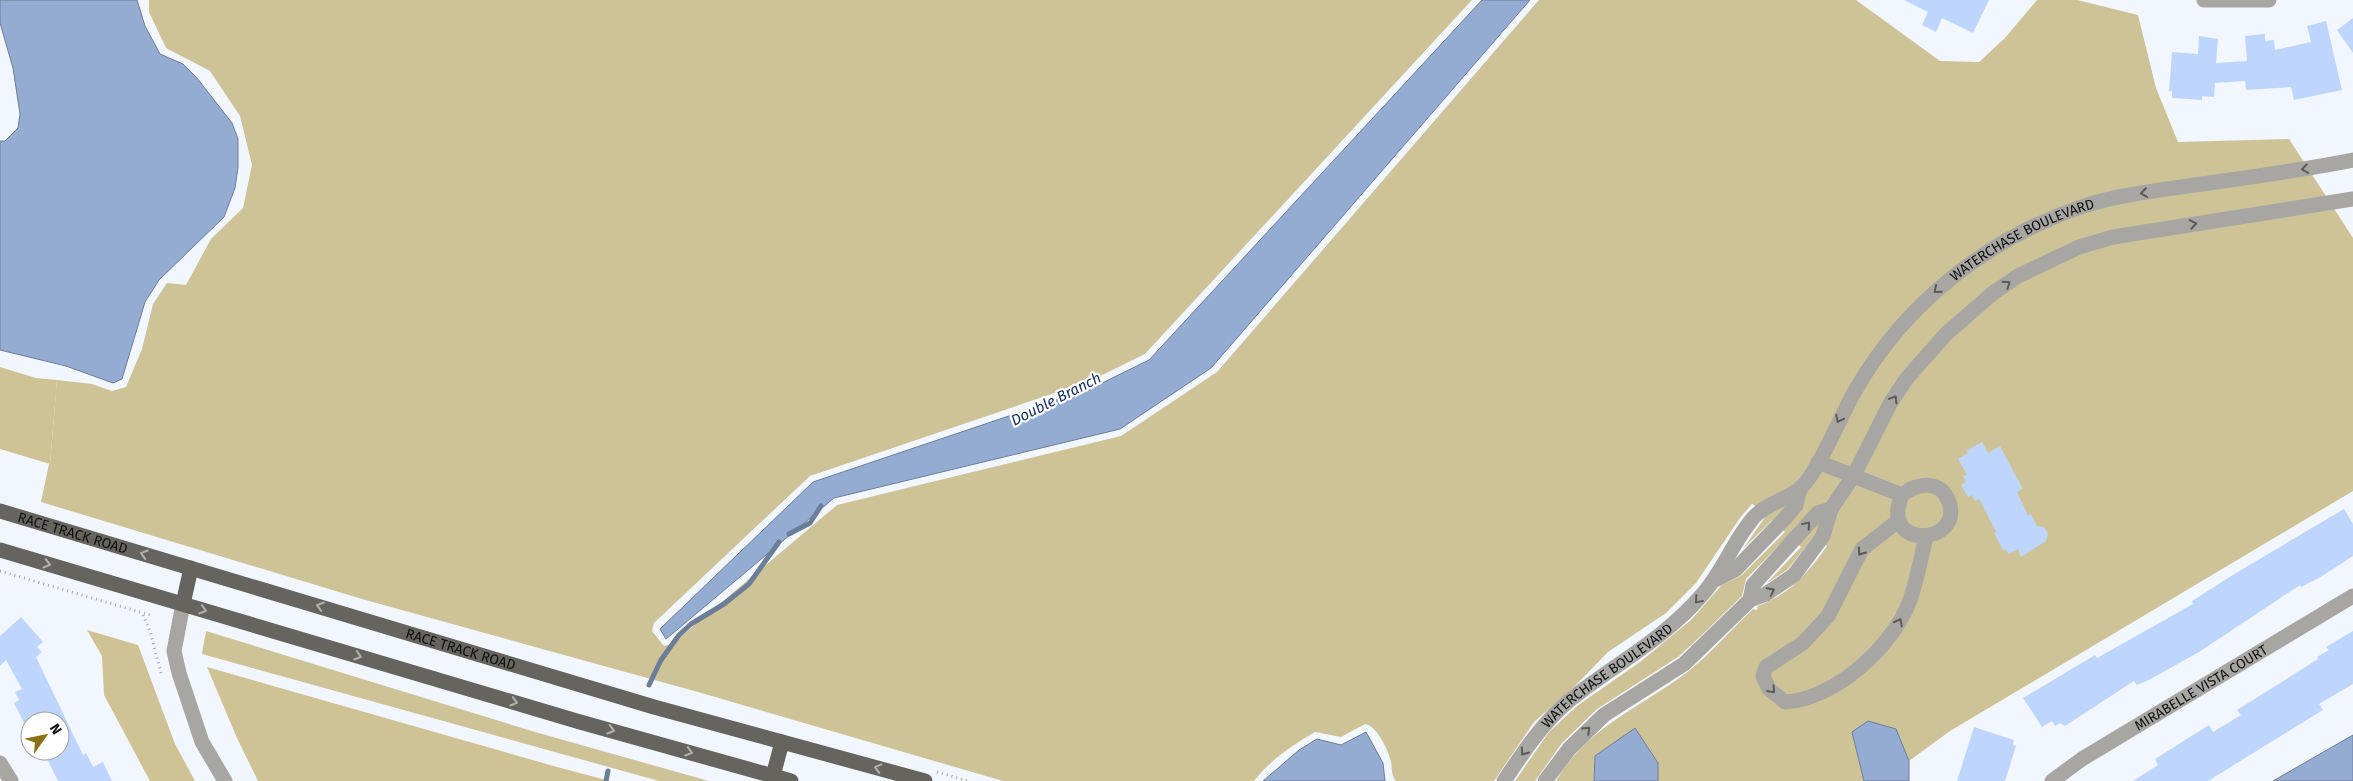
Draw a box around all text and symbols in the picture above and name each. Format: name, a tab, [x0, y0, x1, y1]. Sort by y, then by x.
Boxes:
one-way arrow	[2301, 164, 2309, 174]
one-way arrow	[2140, 187, 2149, 197]
street label: WATERCHASE BOULEVARD	[1946, 195, 2096, 285]
one-way arrow	[2189, 219, 2197, 229]
one-way arrow	[2001, 281, 2011, 290]
one-way arrow	[1933, 285, 1942, 294]
water label: Double Branch	[1008, 369, 1104, 429]
one-way arrow	[1888, 395, 1897, 404]
one-way arrow	[1835, 414, 1845, 423]
street label: RACE TRACK ROAD	[16, 508, 130, 557]
one-way arrow	[1802, 522, 1810, 531]
one-way arrow	[1859, 546, 1867, 555]
one-way arrow	[140, 549, 148, 559]
one-way arrow	[42, 558, 50, 568]
one-way arrow	[1766, 587, 1775, 597]
one-way arrow	[1695, 594, 1704, 603]
one-way arrow	[317, 602, 325, 612]
one-way arrow	[198, 604, 206, 614]
one-way arrow	[1893, 618, 1903, 627]
street label: WATERCHASE BOULEVARD	[1538, 619, 1676, 731]
street label: RACE TRACK ROAD	[404, 625, 518, 674]
street label: MIRABELLE VISTA COURT	[2131, 641, 2271, 734]
one-way arrow	[354, 650, 362, 660]
one-way arrow	[1766, 684, 1775, 693]
one-way arrow	[510, 697, 518, 707]
north arrow	[20, 711, 70, 761]
text: N	[46, 721, 65, 738]
one-way arrow	[606, 725, 615, 735]
one-way arrow	[1582, 727, 1591, 736]
one-way arrow	[1521, 746, 1530, 755]
one-way arrow	[684, 747, 692, 757]
one-way arrow	[874, 764, 882, 774]

